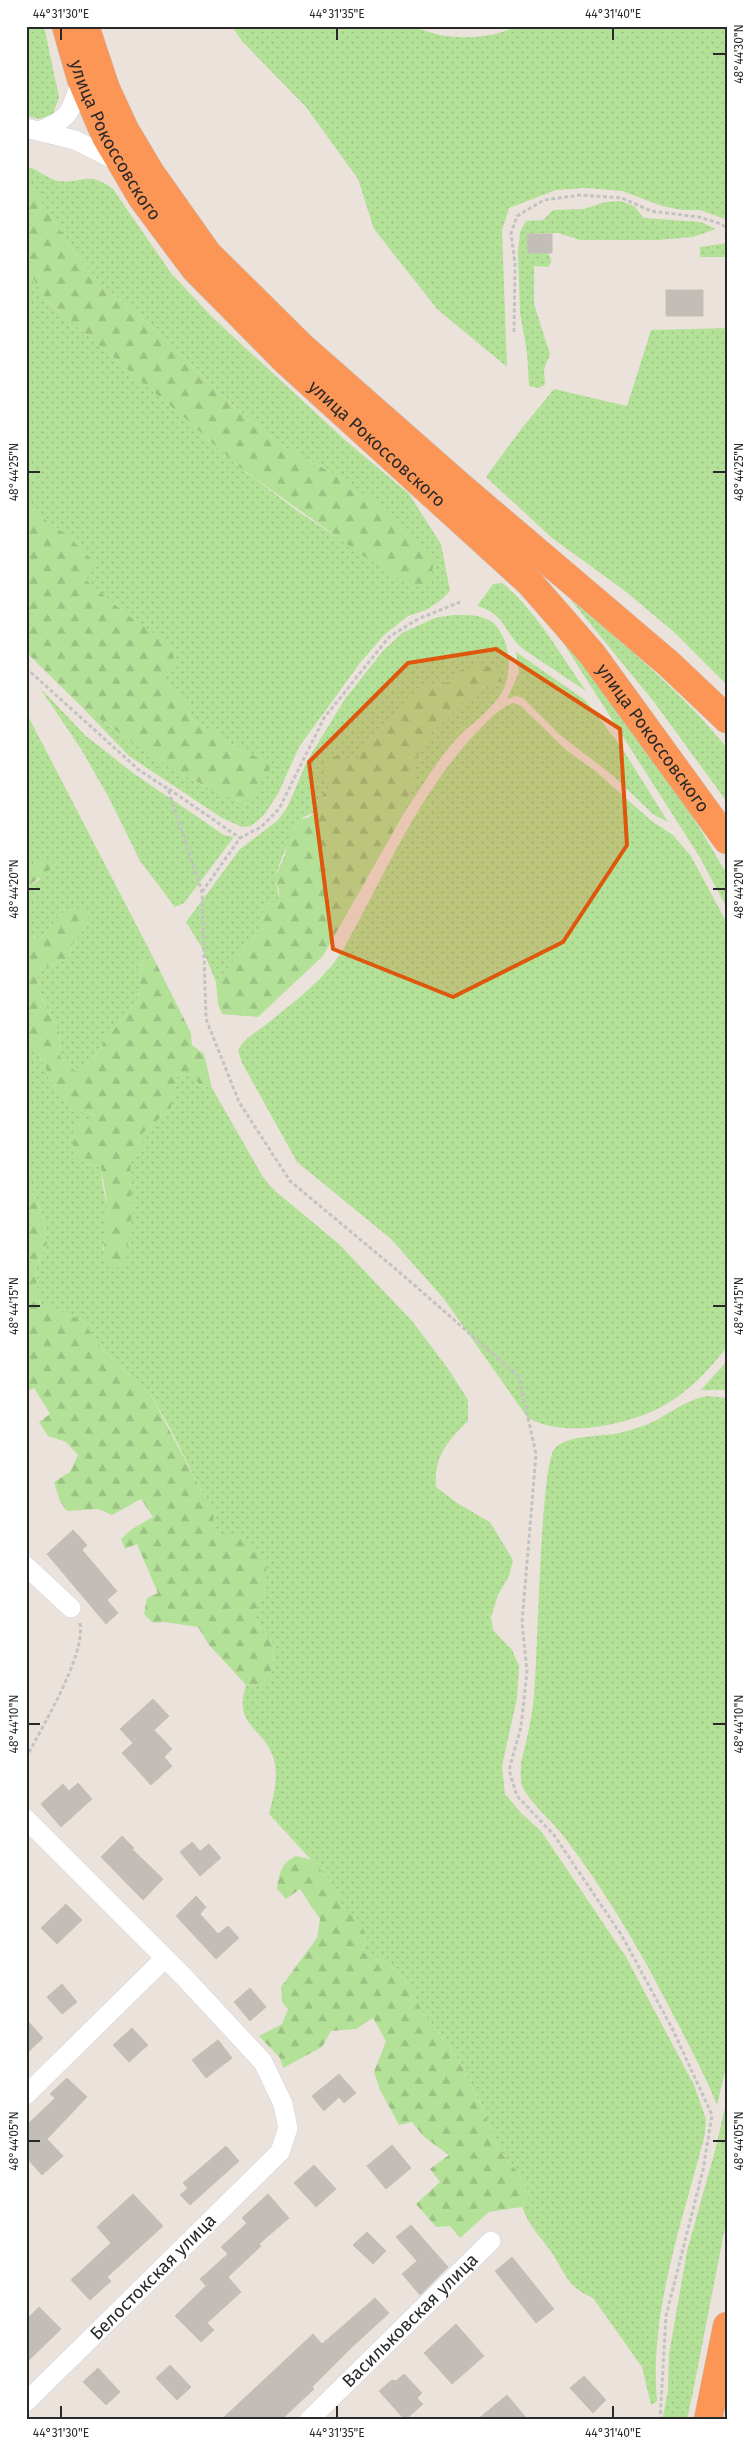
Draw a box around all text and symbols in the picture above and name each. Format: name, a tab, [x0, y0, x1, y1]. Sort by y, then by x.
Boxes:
text: 44°31'30"E	[33, 7, 89, 21]
text: 44°31'35"E	[309, 7, 365, 21]
text: 44°31'40"E	[585, 7, 641, 21]
text: 48°44'30"N	[732, 24, 746, 84]
street label: улица Рокоссовского	[65, 57, 166, 225]
street label: улица Рокоссовского	[304, 376, 450, 512]
text: 48°44'25"N	[7, 443, 21, 501]
text: 48°44'25"N	[732, 443, 746, 501]
street label: улица Рокоссовского	[592, 659, 714, 817]
text: 48°44'20"N	[7, 859, 21, 919]
text: 48°44'20"N	[732, 859, 746, 919]
text: 48°44'15"N	[7, 1277, 21, 1335]
text: 48°44'15"N	[732, 1277, 746, 1335]
text: 48°44'10"N	[7, 1695, 21, 1753]
text: 48°44'10"N	[732, 1695, 746, 1753]
text: 48°44'05"N	[7, 2111, 21, 2171]
text: 48°44'05"N	[732, 2111, 746, 2171]
street label: Белостокская улица	[85, 2209, 221, 2345]
street label: Васильковская улица	[338, 2249, 483, 2392]
text: 44°31'30"E	[33, 2426, 89, 2440]
text: 44°31'35"E	[309, 2426, 365, 2440]
text: 44°31'40"E	[585, 2426, 641, 2440]

